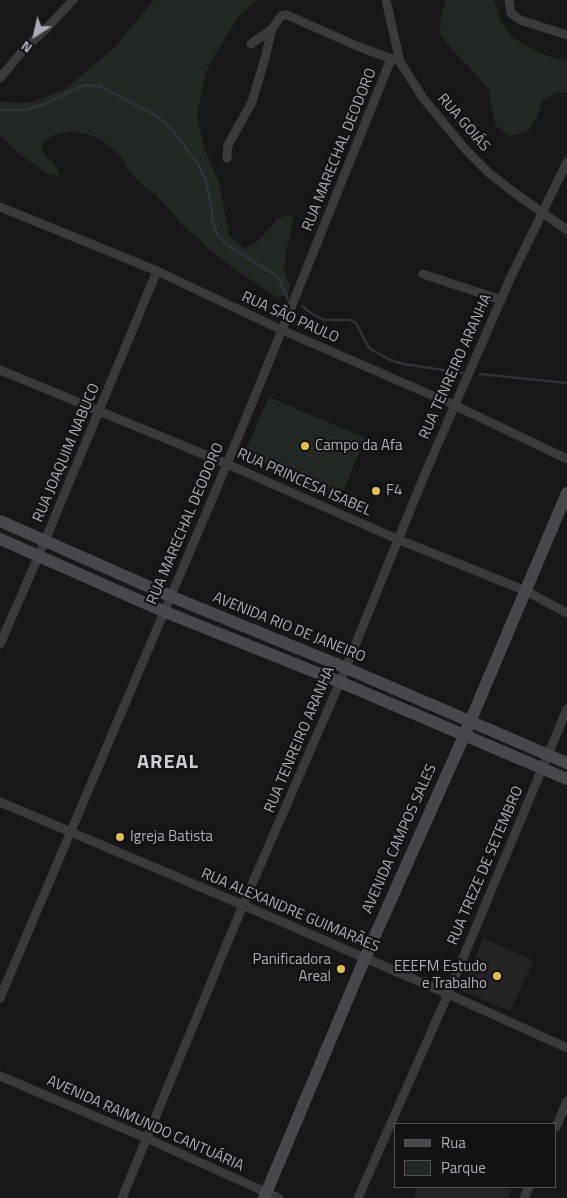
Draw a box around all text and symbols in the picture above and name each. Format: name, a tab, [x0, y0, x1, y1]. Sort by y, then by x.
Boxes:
north arrow	[10, 10, 60, 60]
text: N	[16, 36, 36, 59]
street label: RUA MARECHAL DEODORO	[299, 66, 381, 234]
street label: RUA GOIÁS	[433, 90, 493, 156]
street label: RUA SÃO PAULO	[239, 288, 341, 348]
street label: RUA TENREIRO ARANHA	[416, 292, 496, 442]
street label: RUA JOAQUIM NABUCO	[30, 381, 104, 525]
place label: Campo da Afa	[315, 437, 402, 455]
street label: RUA MARECHAL DEODORO	[144, 440, 228, 608]
marker: Campo da Afa	[299, 440, 311, 452]
street label: RUA PRINCESA ISABEL	[234, 445, 374, 521]
place label: F4	[386, 482, 402, 500]
marker: F4	[370, 485, 382, 497]
street label: AVENIDA RIO DE JANEIRO	[210, 589, 368, 667]
street label: RUA TENREIRO ARANHA	[261, 664, 339, 816]
district label: AREAL	[136, 751, 200, 775]
street label: AVENIDA CAMPOS SALES	[359, 762, 441, 916]
street label: RUA TREZE DE SETEMBRO	[444, 784, 528, 948]
place label: Igreja Batista	[130, 828, 213, 846]
marker: Igreja Batista	[114, 831, 126, 843]
street label: RUA ALEXANDRE GUIMARÃES	[198, 865, 382, 957]
place label: Panificadora Areal	[252, 951, 331, 986]
place label: EEEFM Estudo e Trabalho	[394, 958, 487, 993]
marker: Panificadora Areal	[335, 963, 347, 975]
marker: EEEFM Estudo e Trabalho	[491, 970, 503, 982]
street label: AVENIDA RAIMUNDO CANTUÁRIA	[44, 1072, 246, 1176]
legend	[394, 1123, 557, 1188]
text: Rua	[441, 1131, 466, 1154]
text: Parque	[441, 1156, 486, 1179]

